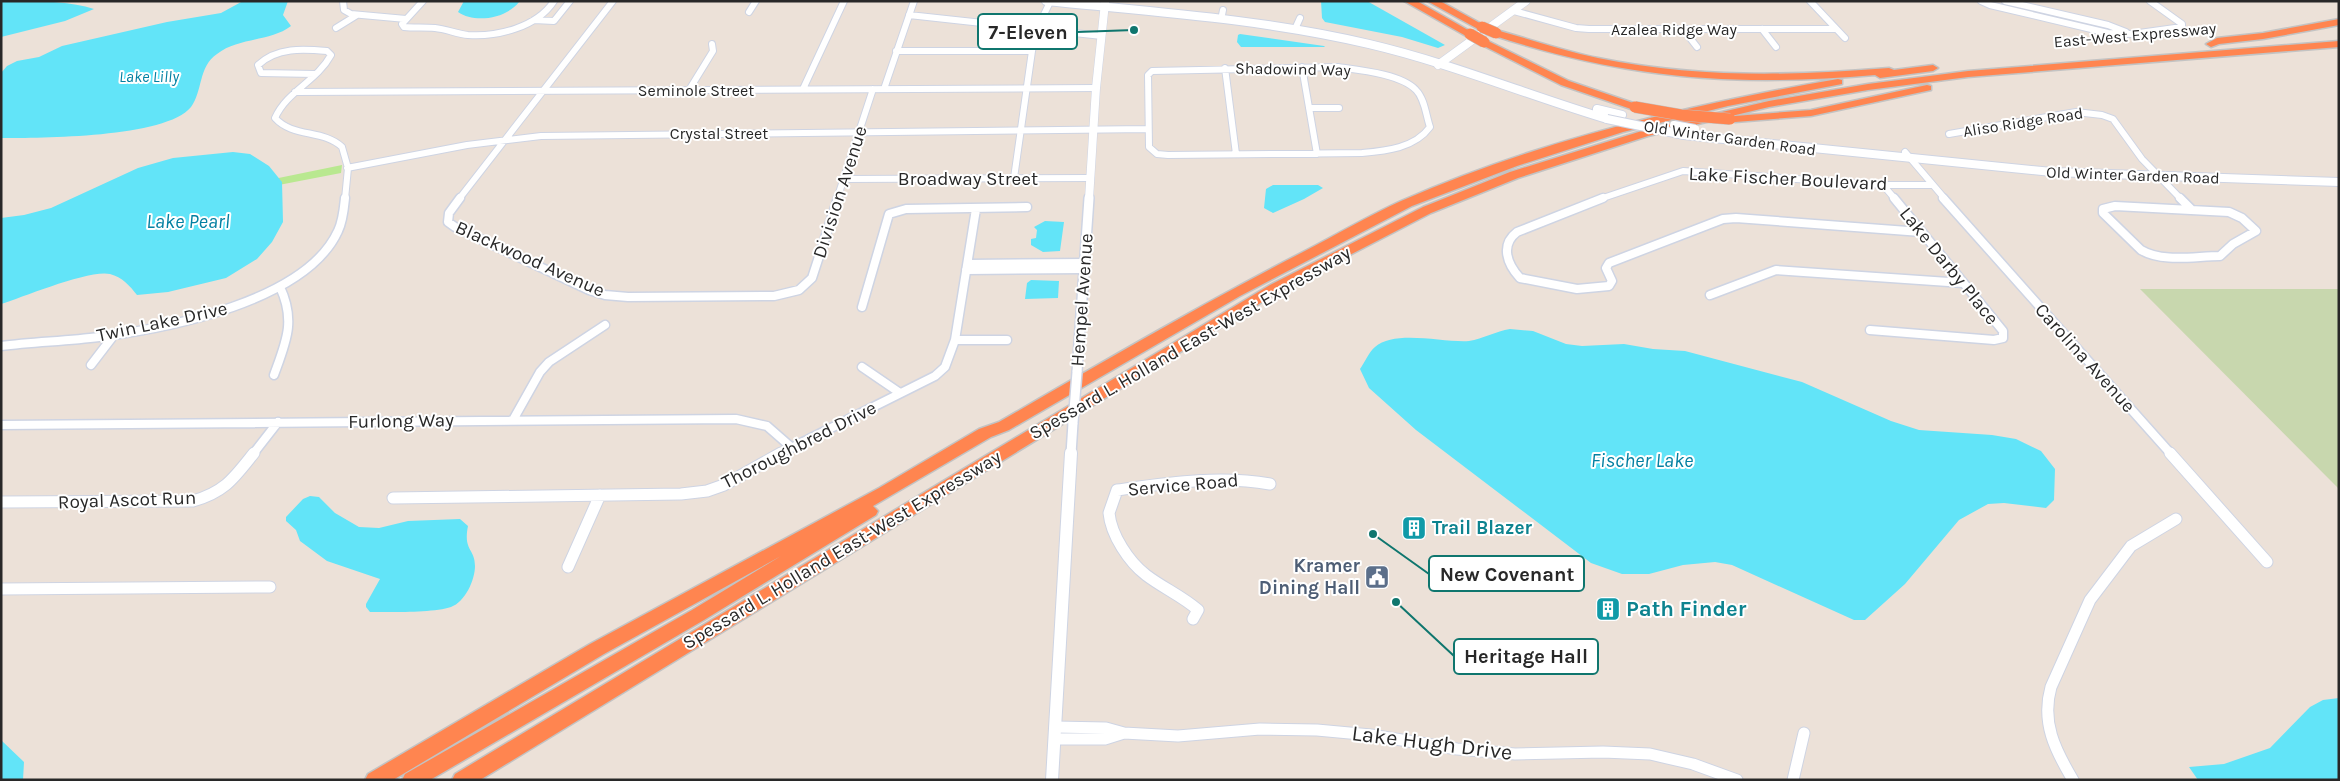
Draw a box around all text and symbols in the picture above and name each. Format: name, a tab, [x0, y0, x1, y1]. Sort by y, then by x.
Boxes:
callout: 7-Eleven	[978, 14, 1077, 49]
street label: East-West Expressway	[2053, 18, 2218, 52]
street label: Azalea Ridge Way	[1611, 20, 1738, 39]
text: 7-Eleven	[988, 21, 1068, 44]
street label: Shadowind Way	[1235, 58, 1352, 80]
water label: Lake Lilly	[119, 67, 180, 86]
street label: Seminole Street	[638, 81, 754, 100]
street label: Aliso Ridge Road	[1962, 103, 2084, 141]
street label: Old Winter Garden Road	[1643, 117, 1817, 159]
street label: Division Avenue	[808, 123, 872, 261]
street label: Crystal Street	[670, 124, 768, 143]
street label: Old Winter Garden Road	[2046, 162, 2220, 188]
street label: Lake Fischer Boulevard	[1688, 163, 1888, 195]
street label: Broadway Street	[898, 168, 1038, 190]
street label: Lake Darby Place	[1895, 203, 2003, 329]
water label: Lake Pearl	[146, 210, 230, 233]
street label: Blackwood Avenue	[452, 216, 608, 302]
street label: Hempel Avenue	[1066, 233, 1098, 367]
street label: Spessard L. Holland East-West Expressway	[1025, 242, 1355, 444]
street label: Twin Lake Drive	[95, 297, 229, 347]
street label: Carolina Avenue	[2030, 299, 2140, 417]
street label: Thoroughbred Drive	[718, 397, 880, 493]
street label: Furlong Way	[348, 409, 454, 433]
street label: Spessard L. Holland East-West Expressway	[679, 446, 1005, 654]
water label: Fischer Lake	[1591, 449, 1693, 472]
street label: Service Road	[1127, 469, 1239, 501]
street label: Royal Ascot Run	[57, 487, 197, 513]
building icon: Trail Blazer	[1401, 515, 1427, 541]
place label: Trail Blazer	[1432, 517, 1533, 539]
place label: Kramer Dining Hall	[1259, 555, 1361, 599]
callout: New Covenant	[1429, 556, 1584, 591]
text: New Covenant	[1440, 563, 1574, 586]
public building icon: Kramer Dining Hall	[1364, 564, 1390, 590]
building icon: Path Finder	[1595, 596, 1621, 622]
place label: Path Finder	[1626, 596, 1747, 622]
callout: Heritage Hall	[1454, 639, 1598, 674]
text: Heritage Hall	[1464, 645, 1588, 668]
street label: Lake Hugh Drive	[1350, 720, 1514, 766]

